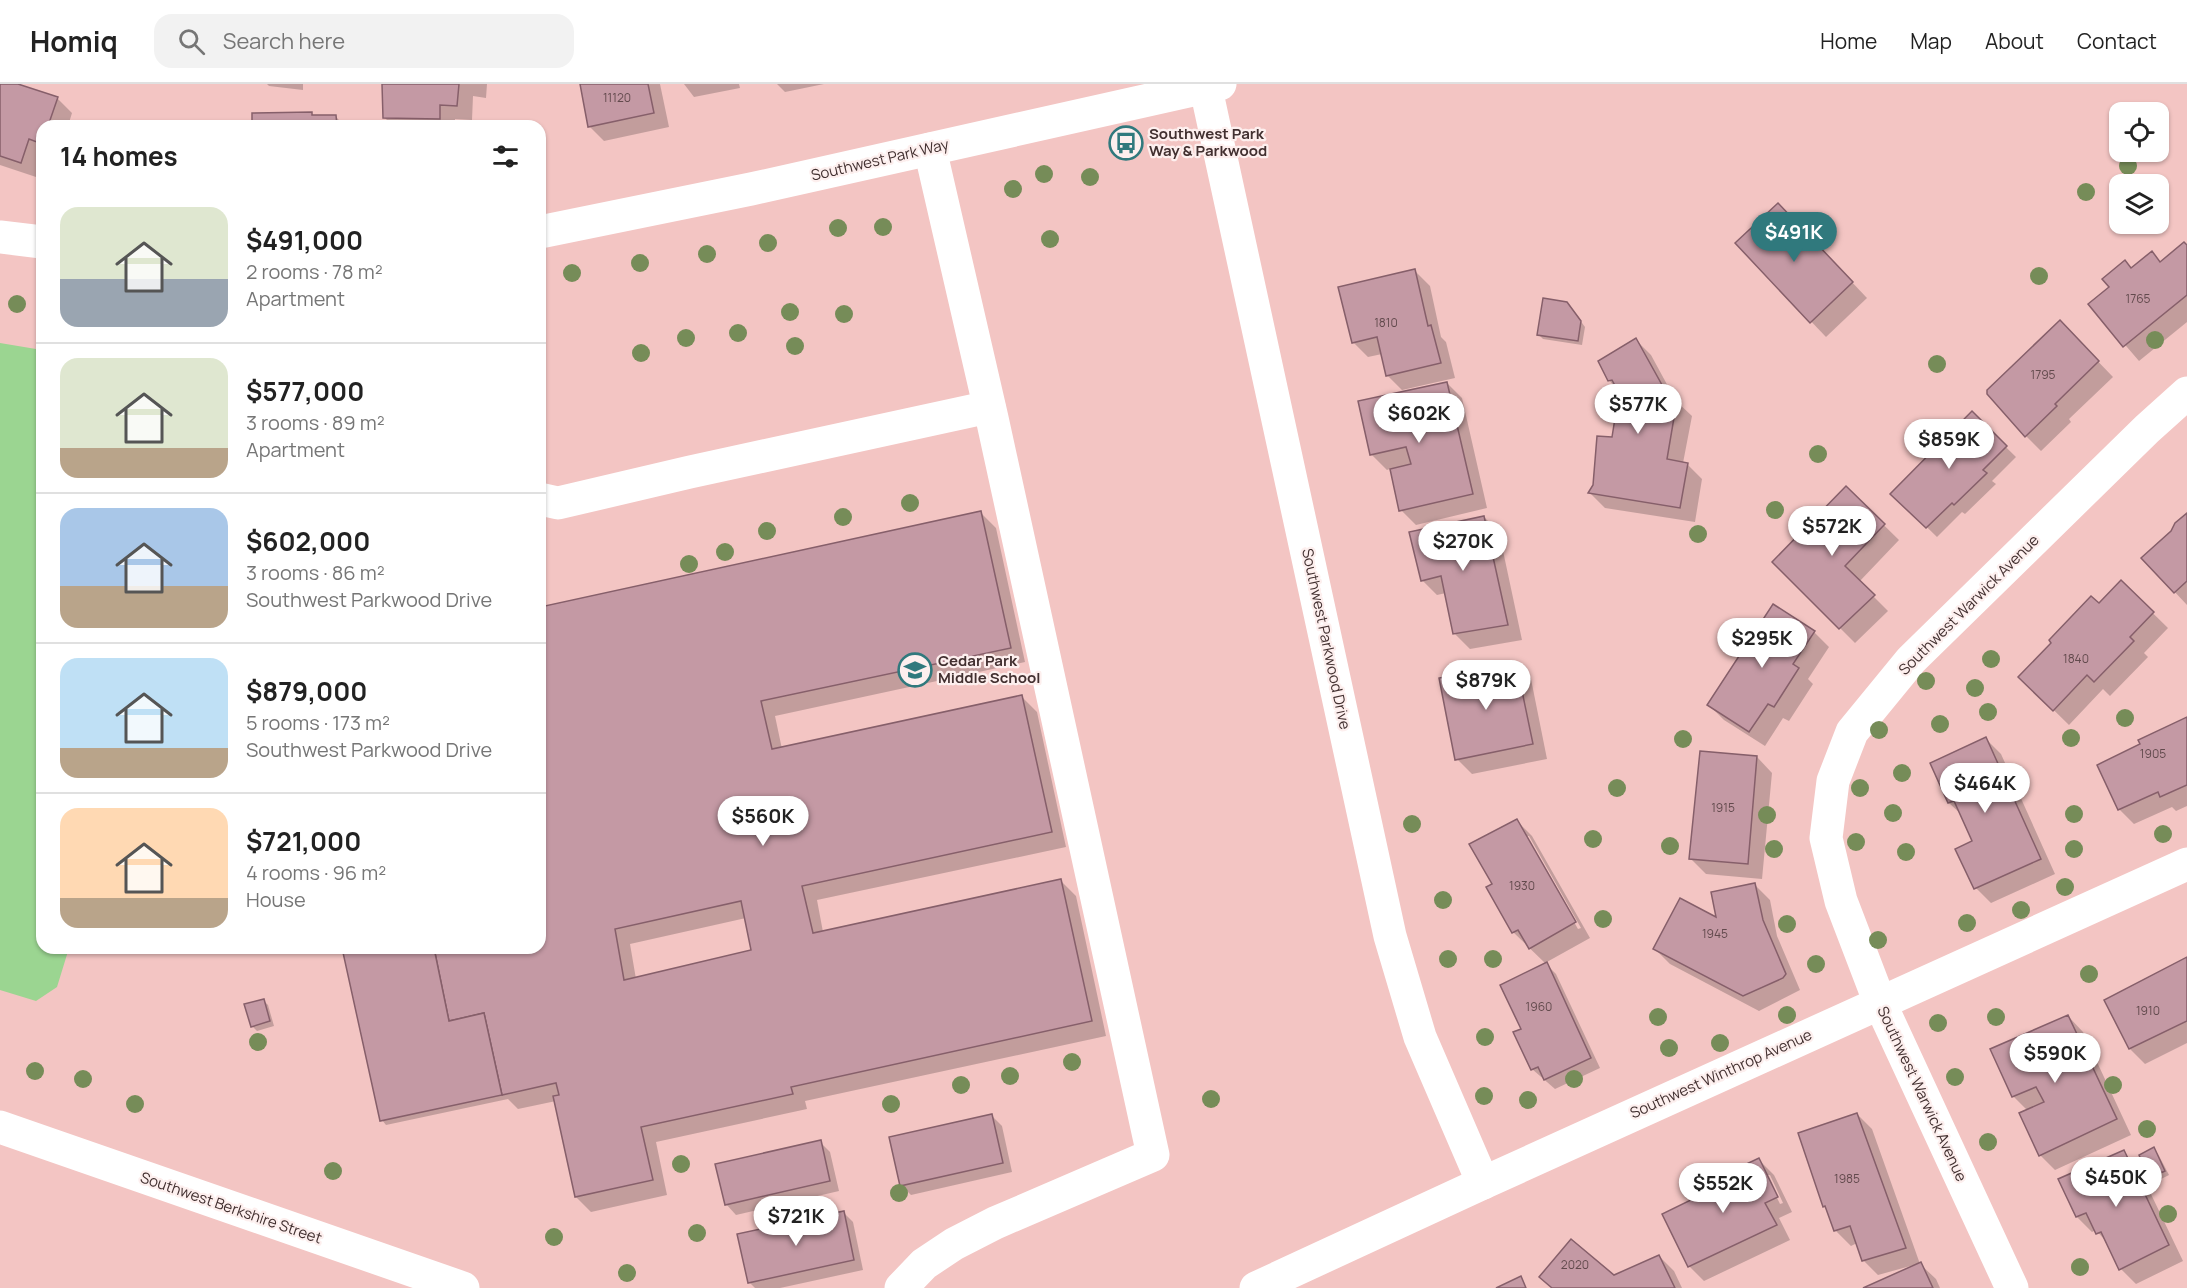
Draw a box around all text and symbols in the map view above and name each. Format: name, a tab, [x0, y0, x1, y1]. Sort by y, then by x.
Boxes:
search box	[154, 14, 574, 68]
text: Homiq	[30, 22, 118, 60]
icon: search	[175, 25, 208, 58]
text: Search here	[223, 26, 345, 56]
text: Home	[1820, 27, 1877, 55]
text: Map	[1910, 27, 1952, 55]
text: About	[1985, 27, 2044, 55]
text: Contact	[2077, 27, 2157, 55]
house number: 11120	[603, 89, 631, 106]
map controls	[2109, 102, 2169, 234]
button: locate	[2109, 102, 2169, 162]
place label: Southwest Park Way & Parkwood	[1149, 123, 1267, 161]
bus stop icon: Southwest Park Way & Parkwood	[1108, 125, 1144, 161]
street label: Southwest Park Way	[809, 133, 951, 186]
text: 14 homes	[60, 138, 178, 174]
icon: filters	[489, 140, 522, 173]
button: layers	[2109, 174, 2169, 234]
pin: $491K	[1752, 212, 1836, 263]
text: $491K	[1765, 218, 1823, 245]
text: $491,000	[246, 222, 363, 258]
icon: home	[108, 231, 180, 303]
text: 2 rooms · 78 m²	[246, 258, 383, 285]
text: Apartment	[246, 285, 345, 312]
house number: 1765	[2125, 290, 2151, 307]
house number: 1810	[1374, 314, 1398, 331]
house number: 1795	[2030, 366, 2056, 383]
text: $577,000	[246, 373, 364, 409]
icon: home	[108, 382, 180, 454]
pin: $577K	[1596, 384, 1680, 435]
text: $577K	[1609, 390, 1667, 417]
pin: $602K	[1377, 393, 1461, 444]
text: $602K	[1388, 399, 1451, 426]
text: 3 rooms · 89 m²	[246, 409, 385, 436]
pin: $859K	[1907, 419, 1991, 470]
text: $859K	[1918, 425, 1980, 452]
text: Apartment	[246, 436, 345, 463]
pin: $572K	[1790, 506, 1874, 557]
text: $572K	[1802, 512, 1862, 539]
pin: $270K	[1421, 521, 1505, 572]
text: $602,000	[246, 523, 370, 559]
text: $270K	[1432, 527, 1494, 554]
street label: Southwest Warwick Avenue	[1894, 530, 2044, 680]
icon: home	[108, 532, 180, 604]
street label: Southwest Parkwood Drive	[1297, 546, 1356, 732]
text: 3 rooms · 86 m²	[246, 559, 385, 586]
text: Southwest Parkwood Drive	[246, 586, 492, 613]
pin: $295K	[1720, 618, 1804, 669]
text: $295K	[1731, 624, 1793, 651]
place label: Cedar Park Middle School	[938, 650, 1040, 688]
house number: 1840	[2063, 650, 2089, 667]
school or university icon: Cedar Park Middle School	[897, 652, 933, 688]
pin: $879K	[1444, 660, 1528, 711]
text: $879K	[1456, 666, 1516, 693]
text: $879,000	[246, 673, 367, 709]
icon: home	[108, 682, 180, 754]
text: 5 rooms · 173 m²	[246, 709, 390, 736]
text: Southwest Parkwood Drive	[246, 736, 492, 763]
house number: 1905	[2140, 745, 2166, 762]
pin: $464K	[1943, 763, 2027, 814]
text: $464K	[1954, 769, 2016, 796]
pin: $560K	[721, 796, 805, 847]
house number: 1915	[1711, 799, 1735, 816]
text: $560K	[732, 802, 794, 829]
text: $721,000	[246, 823, 361, 859]
icon: home	[108, 832, 180, 904]
text: 4 rooms · 96 m²	[246, 859, 386, 886]
house number: 1930	[1509, 877, 1535, 894]
text: House	[246, 886, 306, 913]
house number: 1945	[1702, 925, 1728, 942]
house number: 1960	[1526, 998, 1552, 1015]
house number: 1910	[2136, 1002, 2160, 1019]
street label: Southwest Warwick Avenue	[1873, 1003, 1972, 1185]
street label: Southwest Winthrop Avenue	[1626, 1024, 1815, 1123]
pin: $590K	[2013, 1033, 2097, 1084]
text: $590K	[2024, 1039, 2086, 1066]
pin: $450K	[2074, 1157, 2158, 1208]
pin: $552K	[1681, 1163, 1765, 1214]
text: $450K	[2085, 1163, 2147, 1190]
street label: Southwest Berkshire Street	[138, 1167, 325, 1249]
text: $552K	[1693, 1169, 1753, 1196]
house number: 1985	[1834, 1170, 1860, 1187]
pin: $721K	[754, 1196, 838, 1247]
text: $721K	[768, 1202, 824, 1229]
house number: 2020	[1561, 1256, 1589, 1273]

